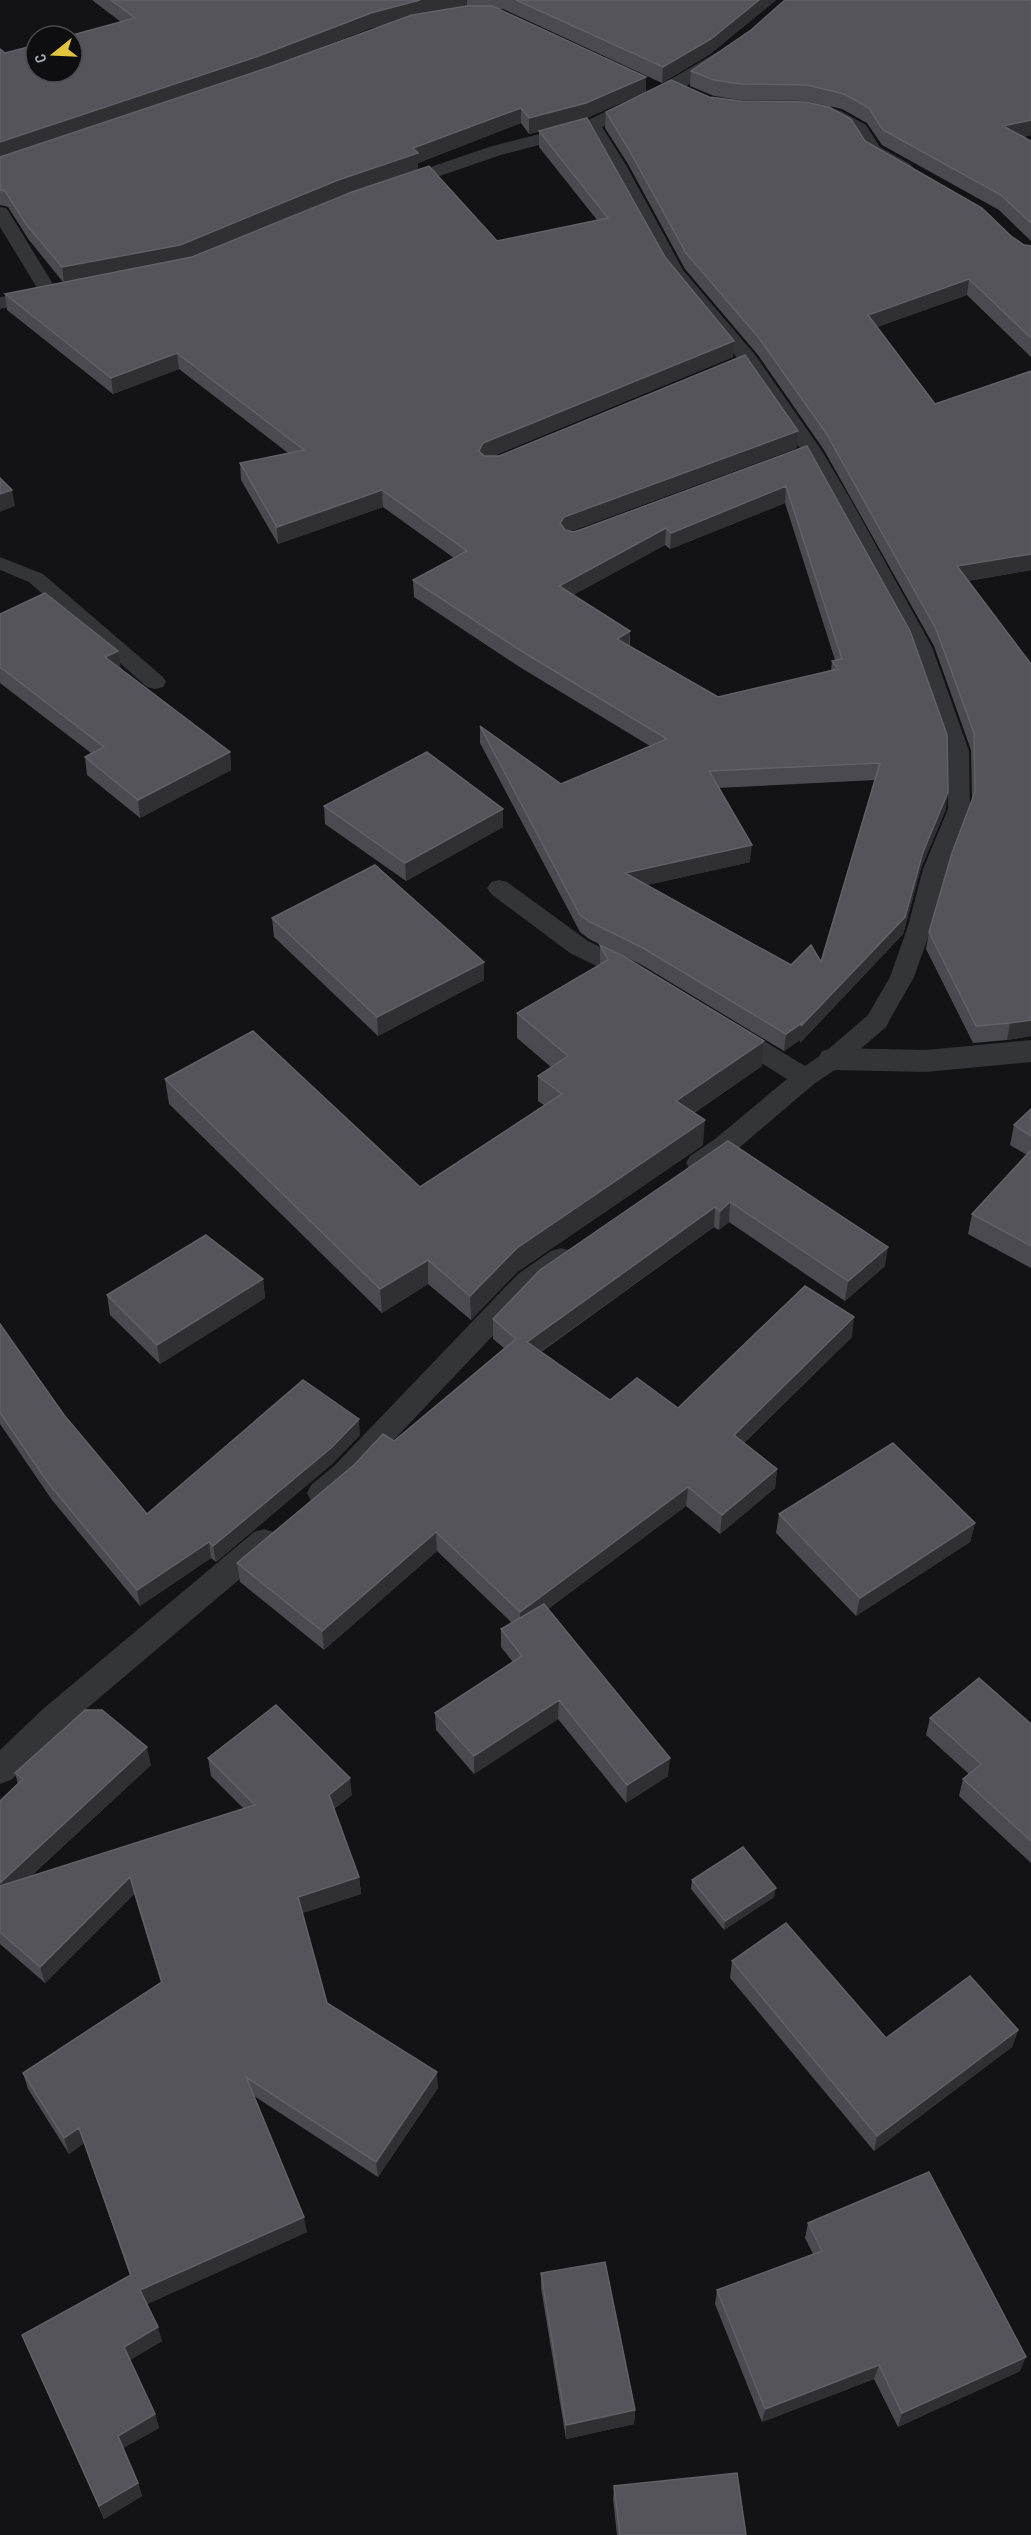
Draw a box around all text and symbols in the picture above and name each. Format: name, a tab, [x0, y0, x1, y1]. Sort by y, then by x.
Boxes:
north arrow	[24, 24, 84, 84]
text: С	[31, 51, 51, 65]

